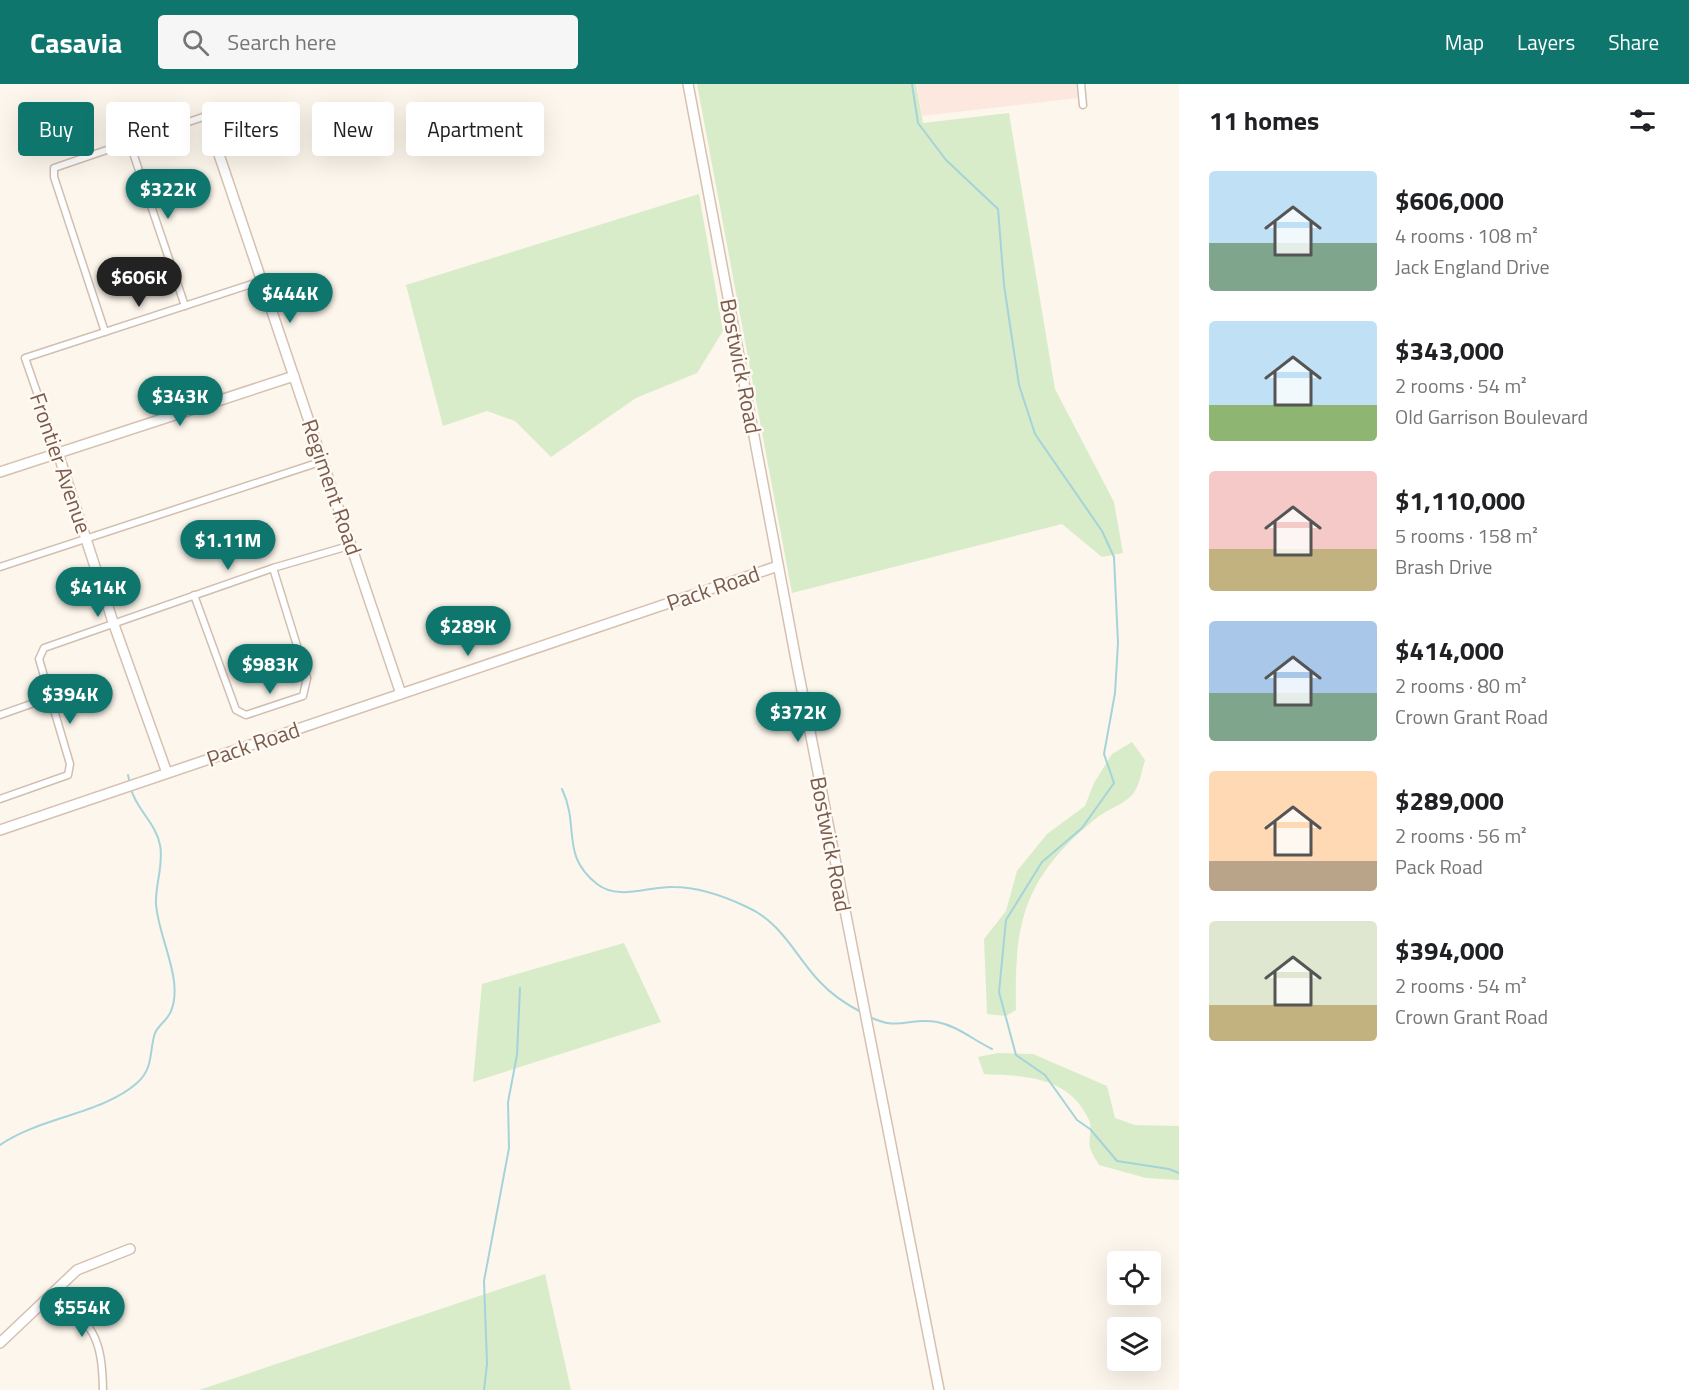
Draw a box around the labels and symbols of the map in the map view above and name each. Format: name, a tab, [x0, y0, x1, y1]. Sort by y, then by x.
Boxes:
pin: $322K	[126, 169, 210, 220]
pin: $606K	[97, 257, 181, 308]
pin: $444K	[248, 273, 332, 324]
street label: Bostwick Road	[711, 295, 771, 437]
pin: $343K	[138, 376, 222, 427]
street label: Frontier Avenue	[21, 388, 101, 538]
street label: Regiment Road	[293, 414, 371, 560]
pin: $1.11M	[179, 520, 277, 571]
street label: Pack Road	[662, 556, 764, 620]
pin: $414K	[56, 567, 140, 618]
pin: $289K	[426, 606, 510, 657]
pin: $983K	[228, 644, 312, 695]
pin: $394K	[28, 674, 112, 725]
pin: $372K	[756, 692, 840, 743]
street label: Pack Road	[202, 712, 304, 776]
street label: Bostwick Road	[801, 773, 861, 915]
pin: $554K	[40, 1287, 124, 1338]

